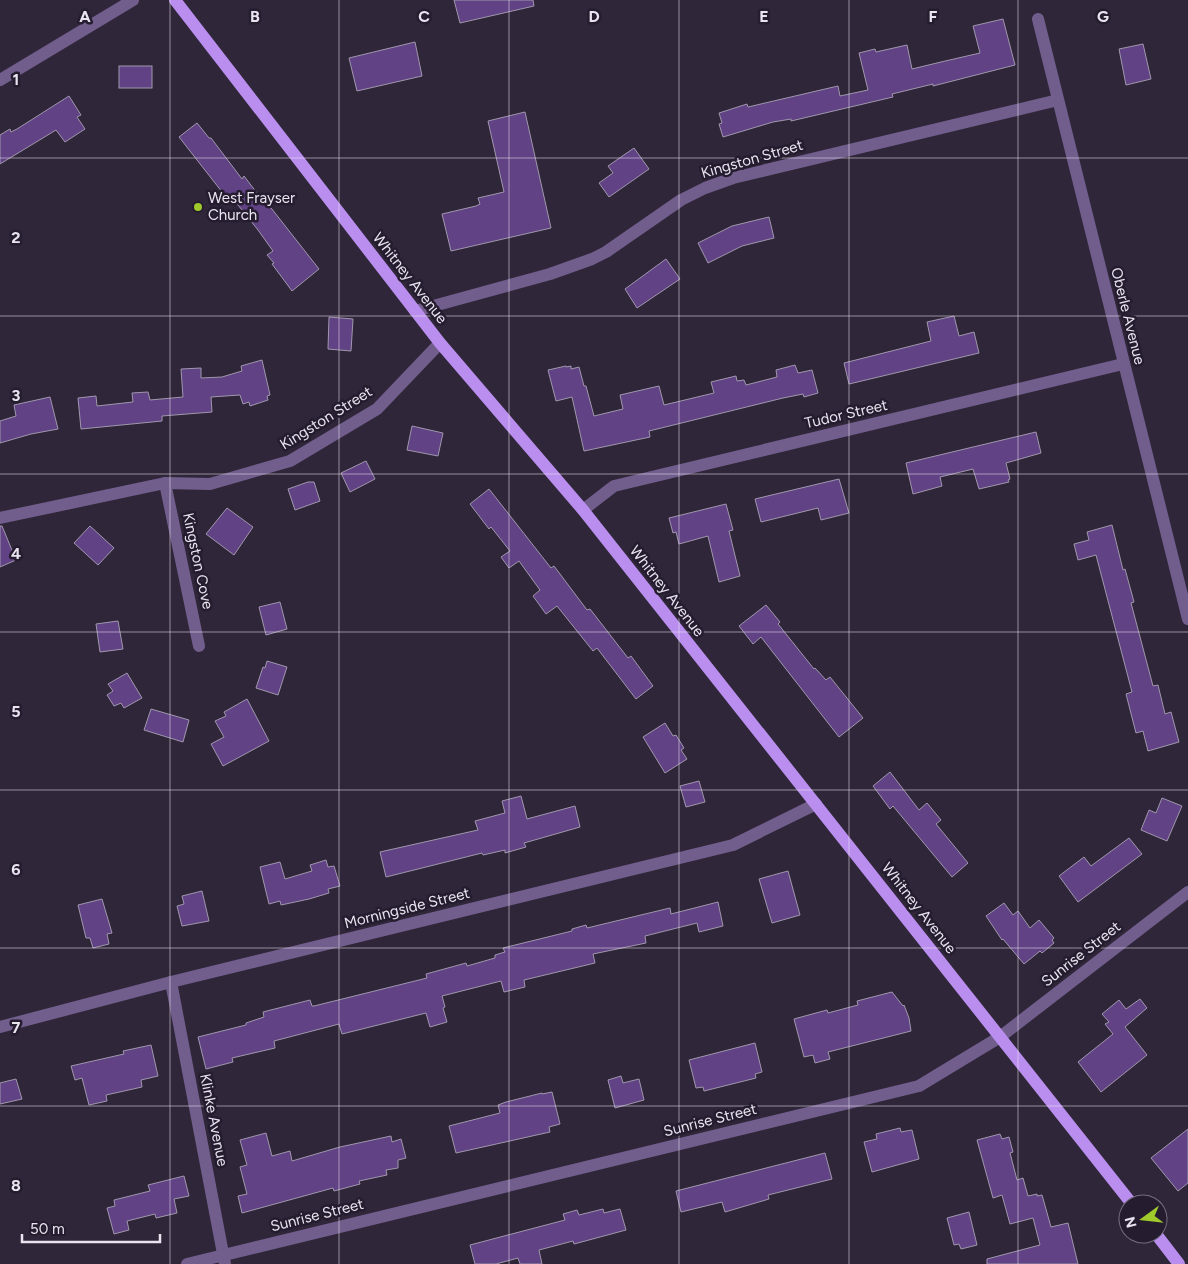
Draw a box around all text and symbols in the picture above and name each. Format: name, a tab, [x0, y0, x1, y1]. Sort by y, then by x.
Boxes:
text: A	[79, 7, 91, 26]
text: B	[250, 7, 260, 26]
text: C	[418, 7, 430, 26]
text: D	[588, 7, 600, 26]
text: E	[759, 7, 769, 26]
text: F	[929, 7, 938, 26]
text: G	[1097, 7, 1109, 26]
text: 1	[13, 70, 19, 89]
street label: Kingston Street	[699, 136, 805, 182]
place label: West Frayser Church	[208, 189, 295, 224]
marker: West Frayser Church	[192, 201, 204, 213]
text: 2	[11, 228, 21, 247]
street label: Whitney Avenue	[369, 229, 451, 327]
street label: Oberle Avenue	[1107, 265, 1149, 367]
street label: Kingston Street	[277, 382, 376, 454]
text: 3	[12, 386, 21, 405]
street label: Tudor Street	[803, 396, 889, 432]
street label: Kingston Cove	[179, 511, 217, 611]
street label: Whitney Avenue	[626, 542, 708, 640]
text: 4	[11, 544, 21, 563]
text: 5	[11, 702, 21, 721]
street label: Whitney Avenue	[878, 859, 960, 957]
text: 6	[11, 860, 21, 879]
street label: Morningside Street	[342, 884, 472, 932]
street label: Sunrise Street	[1038, 917, 1124, 990]
text: 7	[12, 1018, 21, 1037]
street label: Klinke Avenue	[196, 1072, 232, 1168]
street label: Sunrise Street	[662, 1100, 759, 1140]
text: 8	[11, 1176, 21, 1195]
north arrow	[1118, 1194, 1168, 1244]
street label: Sunrise Street	[269, 1195, 366, 1235]
scale bar	[22, 1212, 160, 1244]
text: N	[1121, 1215, 1141, 1230]
text: 50 m	[30, 1220, 65, 1238]

